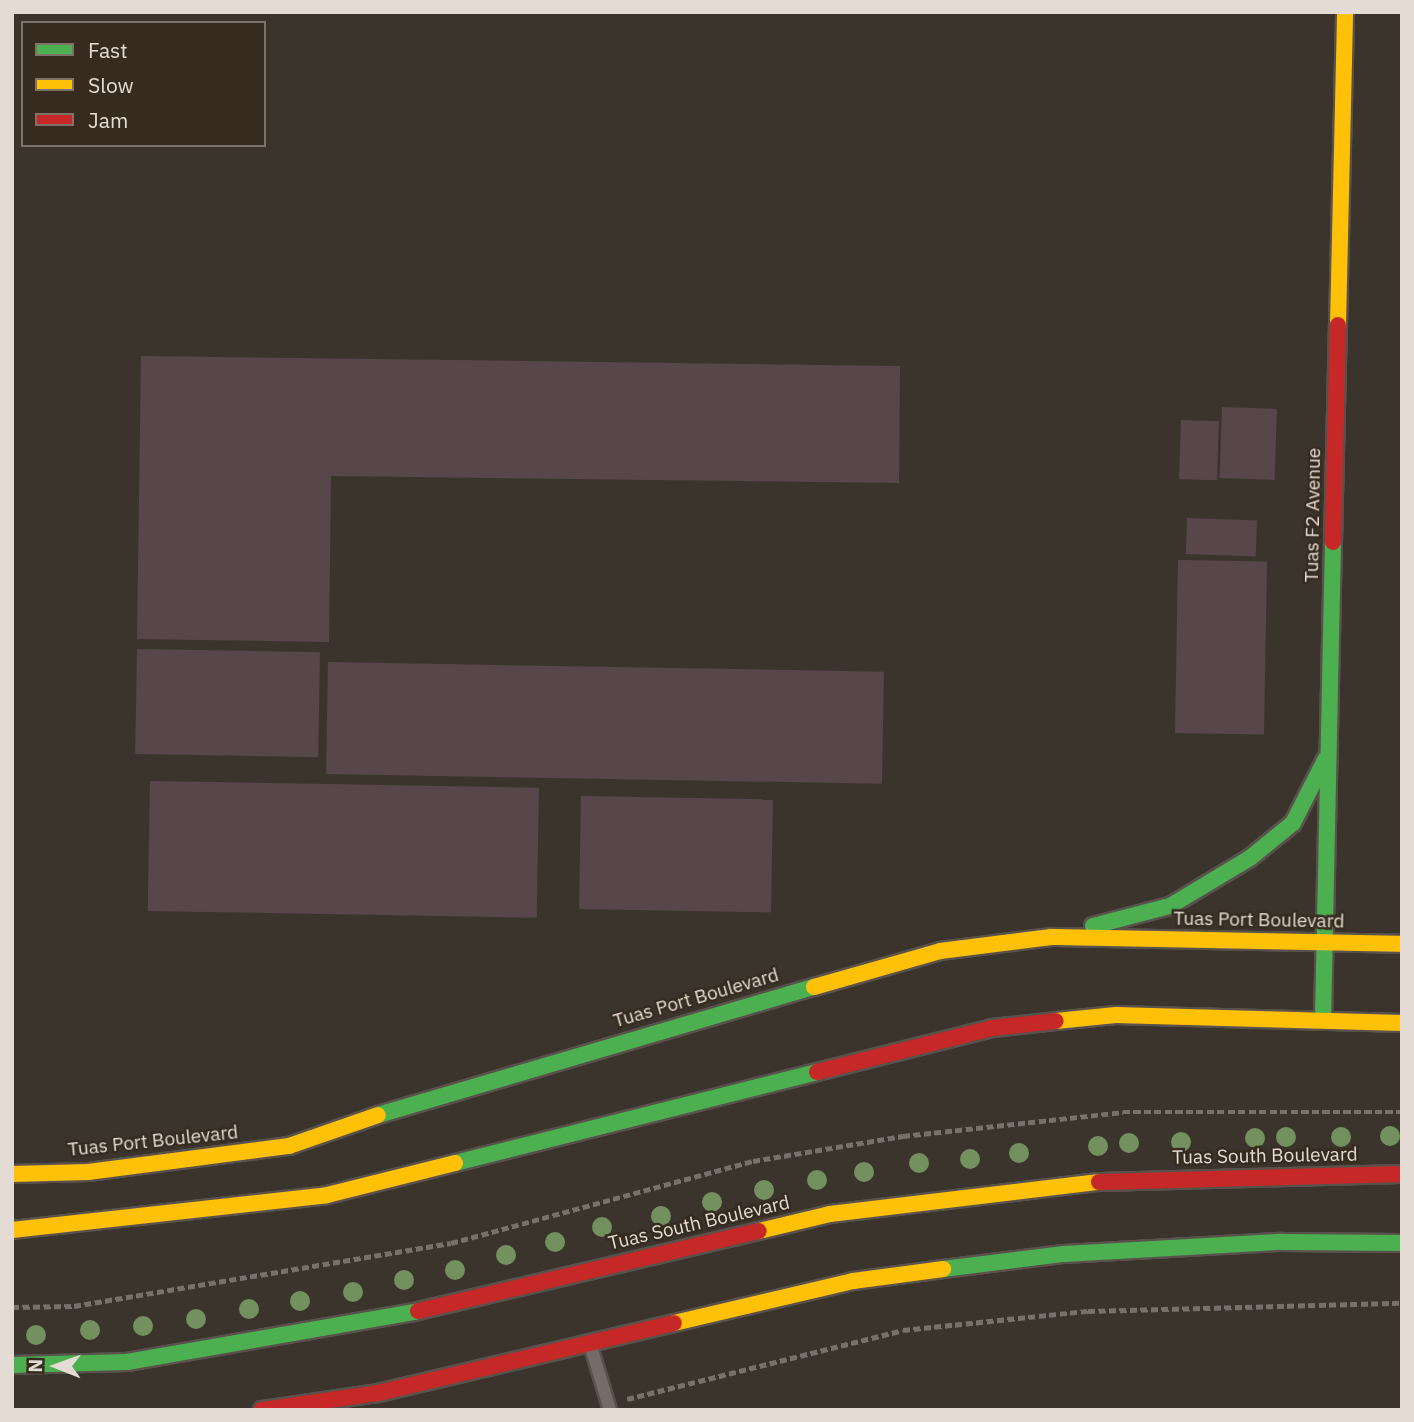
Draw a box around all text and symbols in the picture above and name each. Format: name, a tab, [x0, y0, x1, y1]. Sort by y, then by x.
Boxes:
legend	[21, 21, 266, 147]
text: Fast	[88, 36, 128, 64]
text: Slow	[88, 71, 134, 99]
text: Jam	[88, 106, 128, 134]
street label: Tuas F2 Avenue	[1300, 448, 1326, 582]
street label: Tuas Port Boulevard	[1173, 907, 1345, 933]
street label: Tuas Port Boulevard	[611, 963, 781, 1033]
street label: Tuas Port Boulevard	[67, 1121, 239, 1161]
street label: Tuas South Boulevard	[1172, 1143, 1358, 1169]
street label: Tuas South Boulevard	[606, 1191, 792, 1255]
north arrow	[21, 1331, 91, 1401]
text: N	[23, 1359, 47, 1373]

